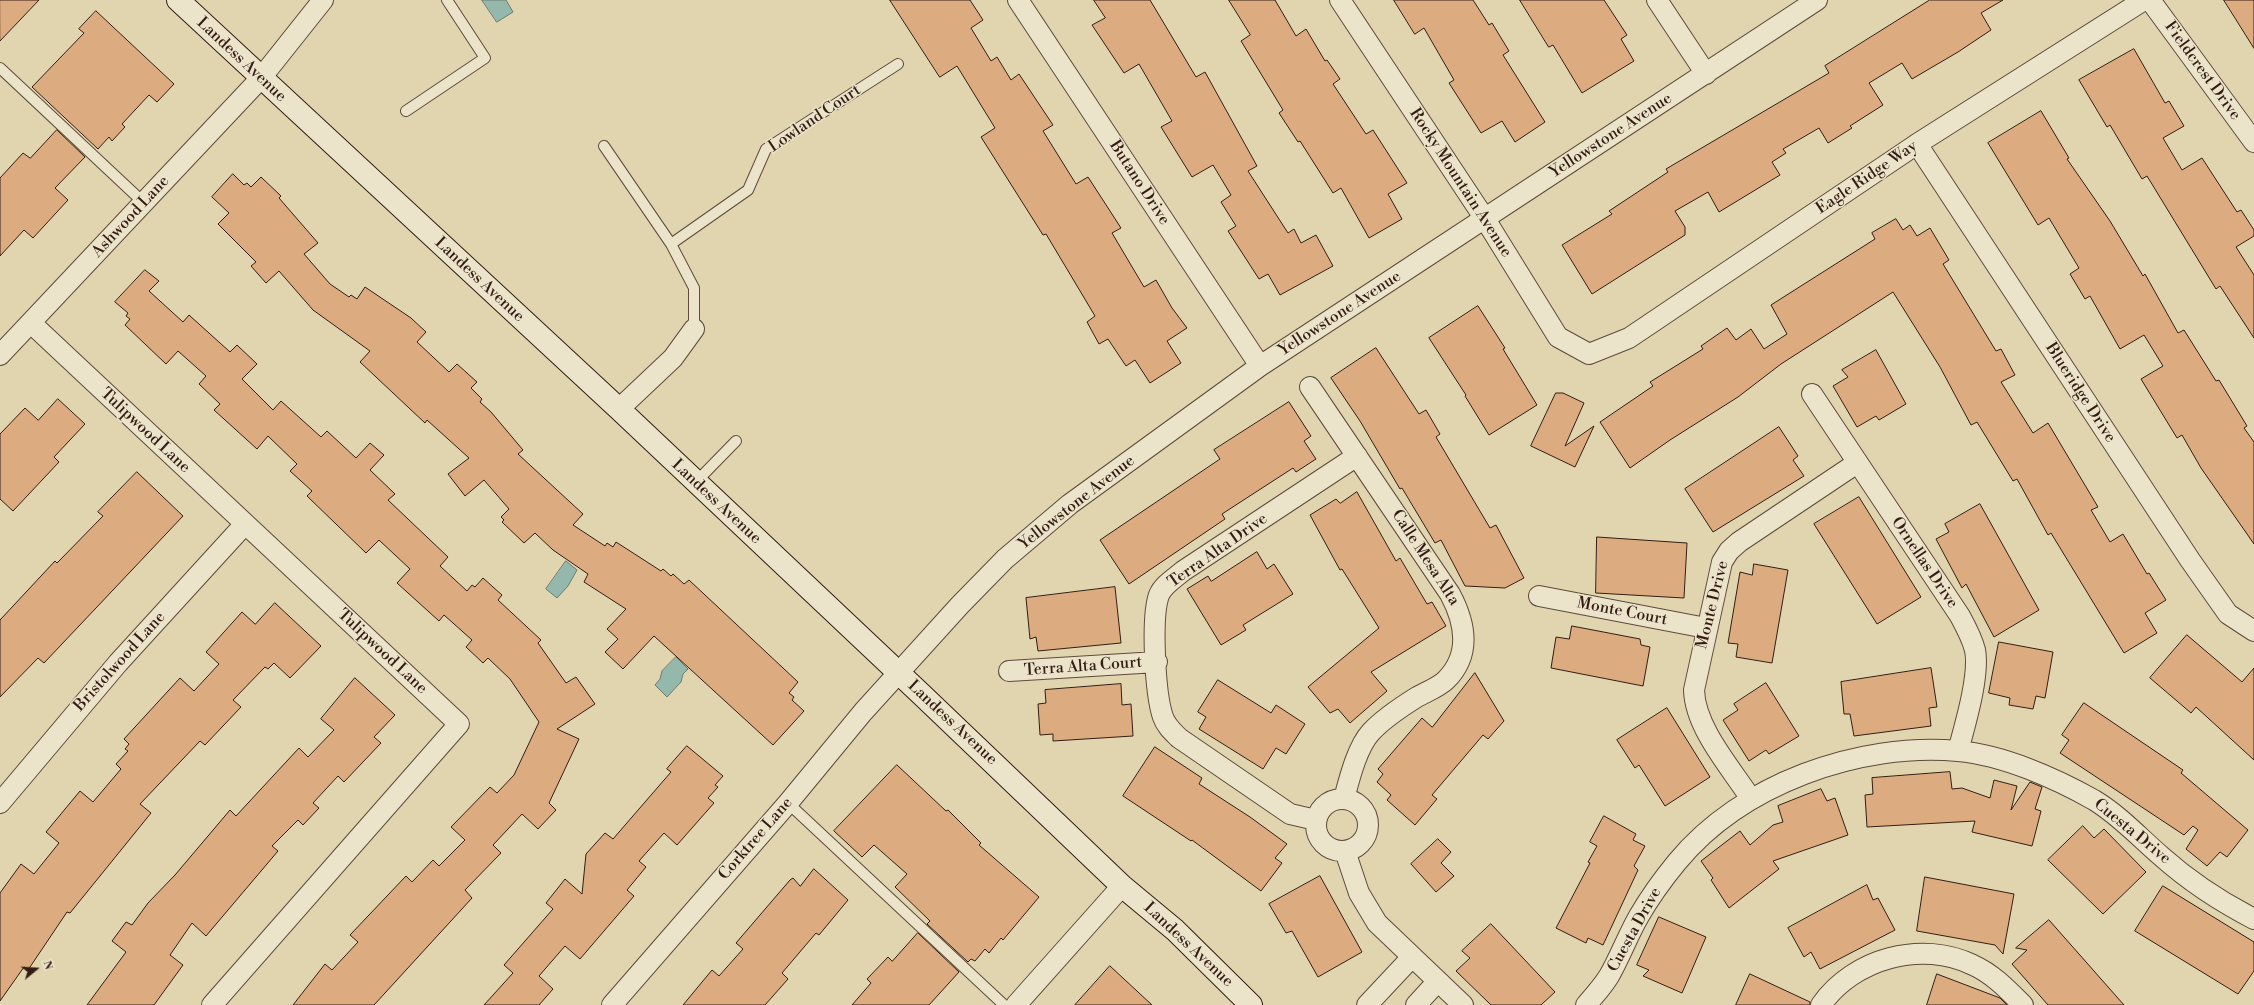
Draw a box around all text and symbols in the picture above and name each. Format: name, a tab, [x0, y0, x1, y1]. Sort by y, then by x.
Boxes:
street label: Landess Avenue	[192, 14, 290, 106]
street label: Fieldcrest Drive	[2160, 18, 2244, 124]
street label: Lowland Court	[765, 81, 865, 157]
street label: Yellowstone Avenue	[1546, 89, 1676, 183]
street label: Rocky Mountain Avenue	[1405, 105, 1515, 261]
street label: Butano Drive	[1105, 137, 1173, 229]
street label: Eagle Ridge Way	[1813, 137, 1921, 219]
street label: Ashwood Lane	[88, 172, 174, 262]
street label: Landess Avenue	[430, 234, 528, 326]
street label: Yellowstone Avenue	[1275, 267, 1405, 361]
street label: Blueridge Drive	[2041, 340, 2119, 446]
street label: Tulipwood Lane	[96, 385, 194, 477]
street label: Yellowstone Avenue	[1015, 452, 1139, 554]
street label: Landess Avenue	[667, 456, 765, 548]
street label: Calle Mesa Alta	[1387, 507, 1463, 609]
street label: Terra Alta Drive	[1165, 510, 1271, 592]
street label: Ornellas Drive	[1886, 514, 1962, 612]
street label: Monte Drive	[1693, 559, 1733, 651]
street label: Monte Court	[1575, 594, 1669, 630]
street label: Tulipwood Lane	[333, 606, 431, 698]
street label: Bristolwood Lane	[70, 608, 170, 716]
street label: Terra Alta Court	[1023, 653, 1143, 681]
street label: Landess Avenue	[903, 677, 1001, 769]
street label: Corktree Lane	[715, 794, 797, 884]
street label: Cuesta Drive	[2090, 795, 2174, 869]
street label: Cuesta Drive	[1604, 885, 1666, 975]
street label: Landess Avenue	[1139, 899, 1237, 991]
north arrow	[16, 949, 56, 989]
text: N	[39, 959, 55, 972]

